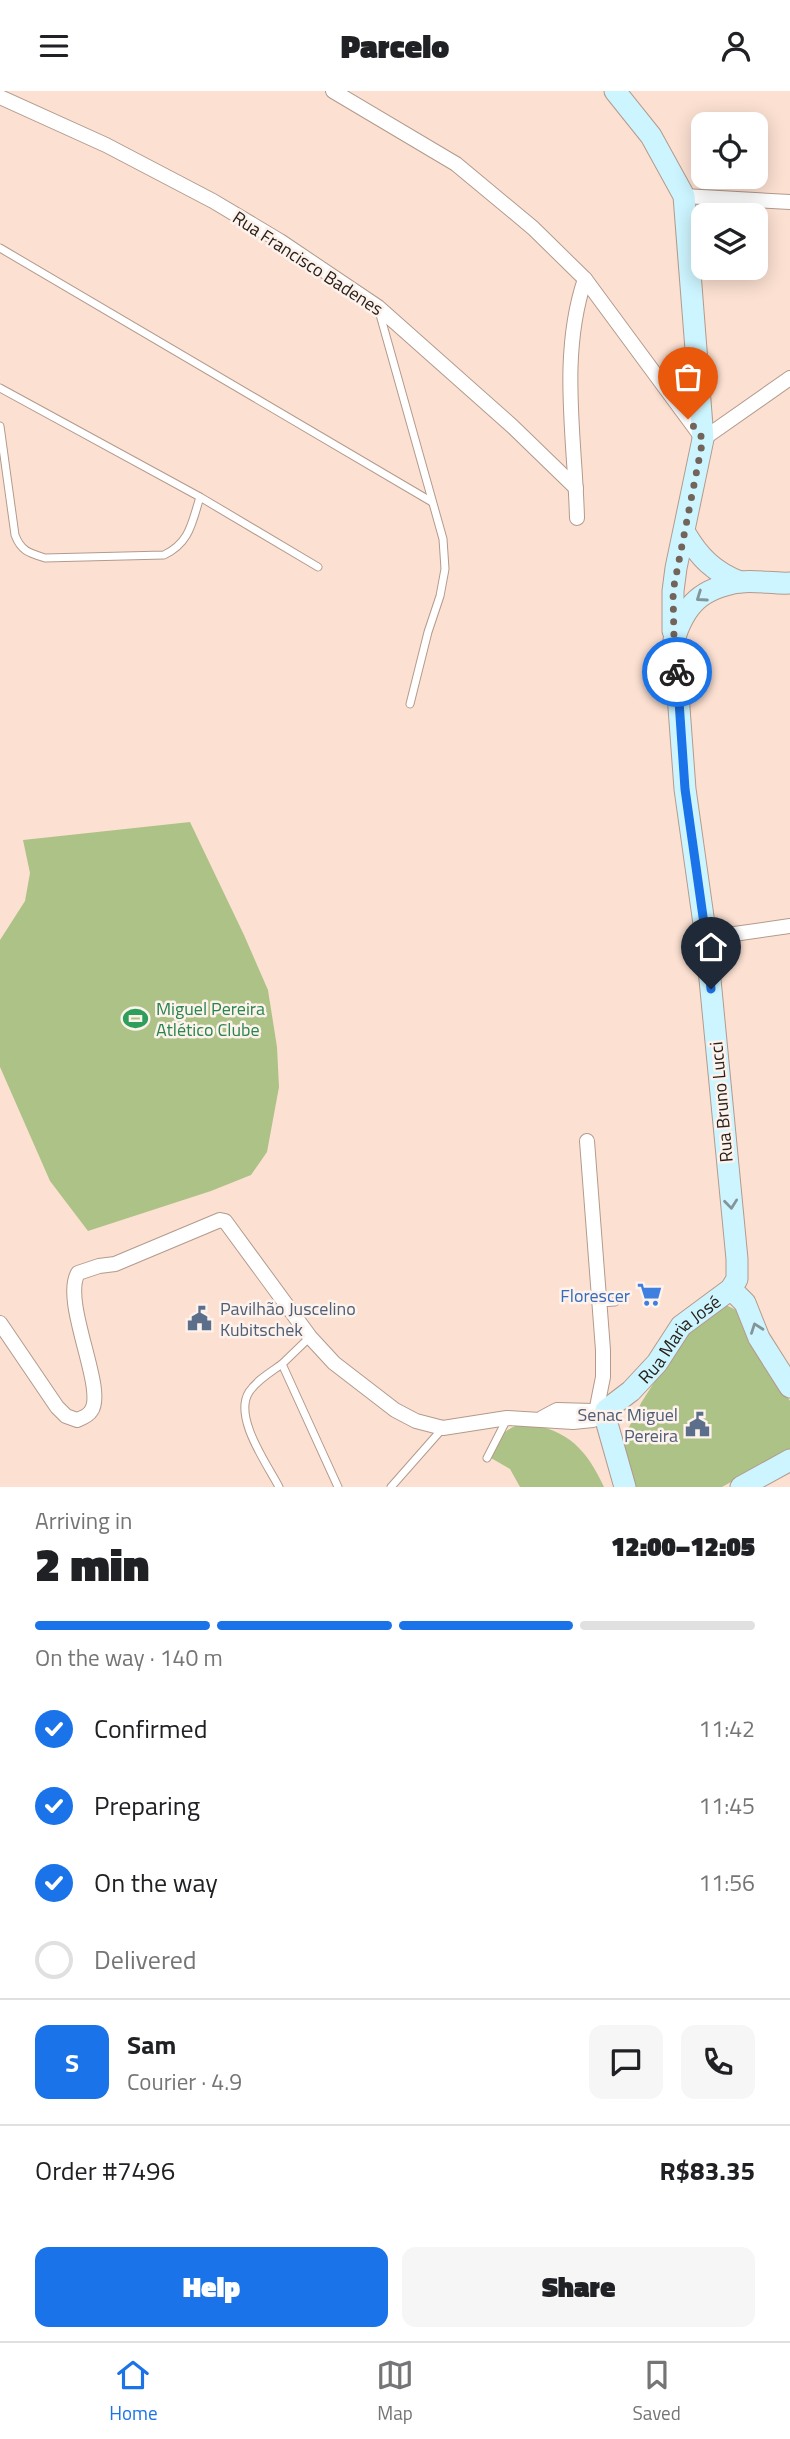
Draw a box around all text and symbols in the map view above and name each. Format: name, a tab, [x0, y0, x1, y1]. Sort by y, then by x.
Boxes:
text: Parcelo	[341, 22, 449, 70]
icon: menu	[35, 27, 73, 65]
icon: person	[717, 27, 755, 65]
map controls	[691, 112, 768, 280]
button: locate	[691, 112, 768, 189]
button: layers	[691, 203, 768, 280]
street label: Rua Francisco Badenes	[227, 204, 389, 322]
pin	[658, 347, 718, 419]
icon: bag	[669, 358, 707, 396]
one-way arrow	[696, 589, 709, 601]
courier	[642, 637, 712, 707]
icon: bike	[658, 653, 696, 691]
pin	[681, 917, 741, 989]
icon: home	[692, 928, 730, 966]
place label: Miguel Pereira Atlético Clube	[156, 995, 265, 1043]
sports icon: Miguel Pereira Atlético Clube	[122, 1004, 150, 1032]
street label: Rua Bruno Lucci	[702, 1040, 740, 1164]
one-way arrow	[724, 1198, 739, 1210]
supermarket icon: Florescer	[636, 1281, 664, 1309]
place label: Florescer	[560, 1282, 630, 1309]
street label: Rua Maria José	[631, 1288, 726, 1389]
place label: Pavilhão Juscelino Kubitschek	[220, 1295, 356, 1343]
public building icon: Pavilhão Juscelino Kubitschek	[186, 1304, 214, 1332]
one-way arrow	[750, 1323, 764, 1335]
place label: Senac Miguel Pereira	[578, 1401, 678, 1449]
public building icon: Senac Miguel Pereira	[684, 1410, 712, 1438]
text: Arriving in	[35, 1503, 132, 1538]
text: 12:00–12:05	[611, 1527, 755, 1566]
text: 2 min	[35, 1529, 149, 1599]
text: On the way · 140 m	[35, 1640, 223, 1675]
text: Confirmed	[94, 1709, 208, 1748]
icon: check	[35, 1710, 73, 1748]
text: 11:42	[698, 1711, 755, 1746]
text: Preparing	[94, 1786, 200, 1825]
icon: check	[35, 1787, 73, 1825]
text: 11:45	[698, 1788, 755, 1823]
text: On the way	[94, 1863, 218, 1902]
icon: check	[35, 1864, 73, 1902]
text: 11:56	[698, 1865, 755, 1900]
text: Delivered	[94, 1940, 197, 1979]
text: Sam	[127, 2025, 176, 2064]
button: chat	[589, 2025, 663, 2099]
button: phone	[681, 2025, 755, 2099]
text: S	[65, 2043, 79, 2082]
text: Courier · 4.9	[127, 2064, 242, 2099]
text: Order #7496	[35, 2151, 175, 2190]
text: R$83.35	[659, 2151, 755, 2190]
button: Help	[35, 2247, 388, 2327]
button: Share	[402, 2247, 755, 2327]
tab: Home	[109, 2356, 157, 2427]
tab: Map	[376, 2356, 414, 2427]
tab: Saved	[632, 2356, 681, 2427]

